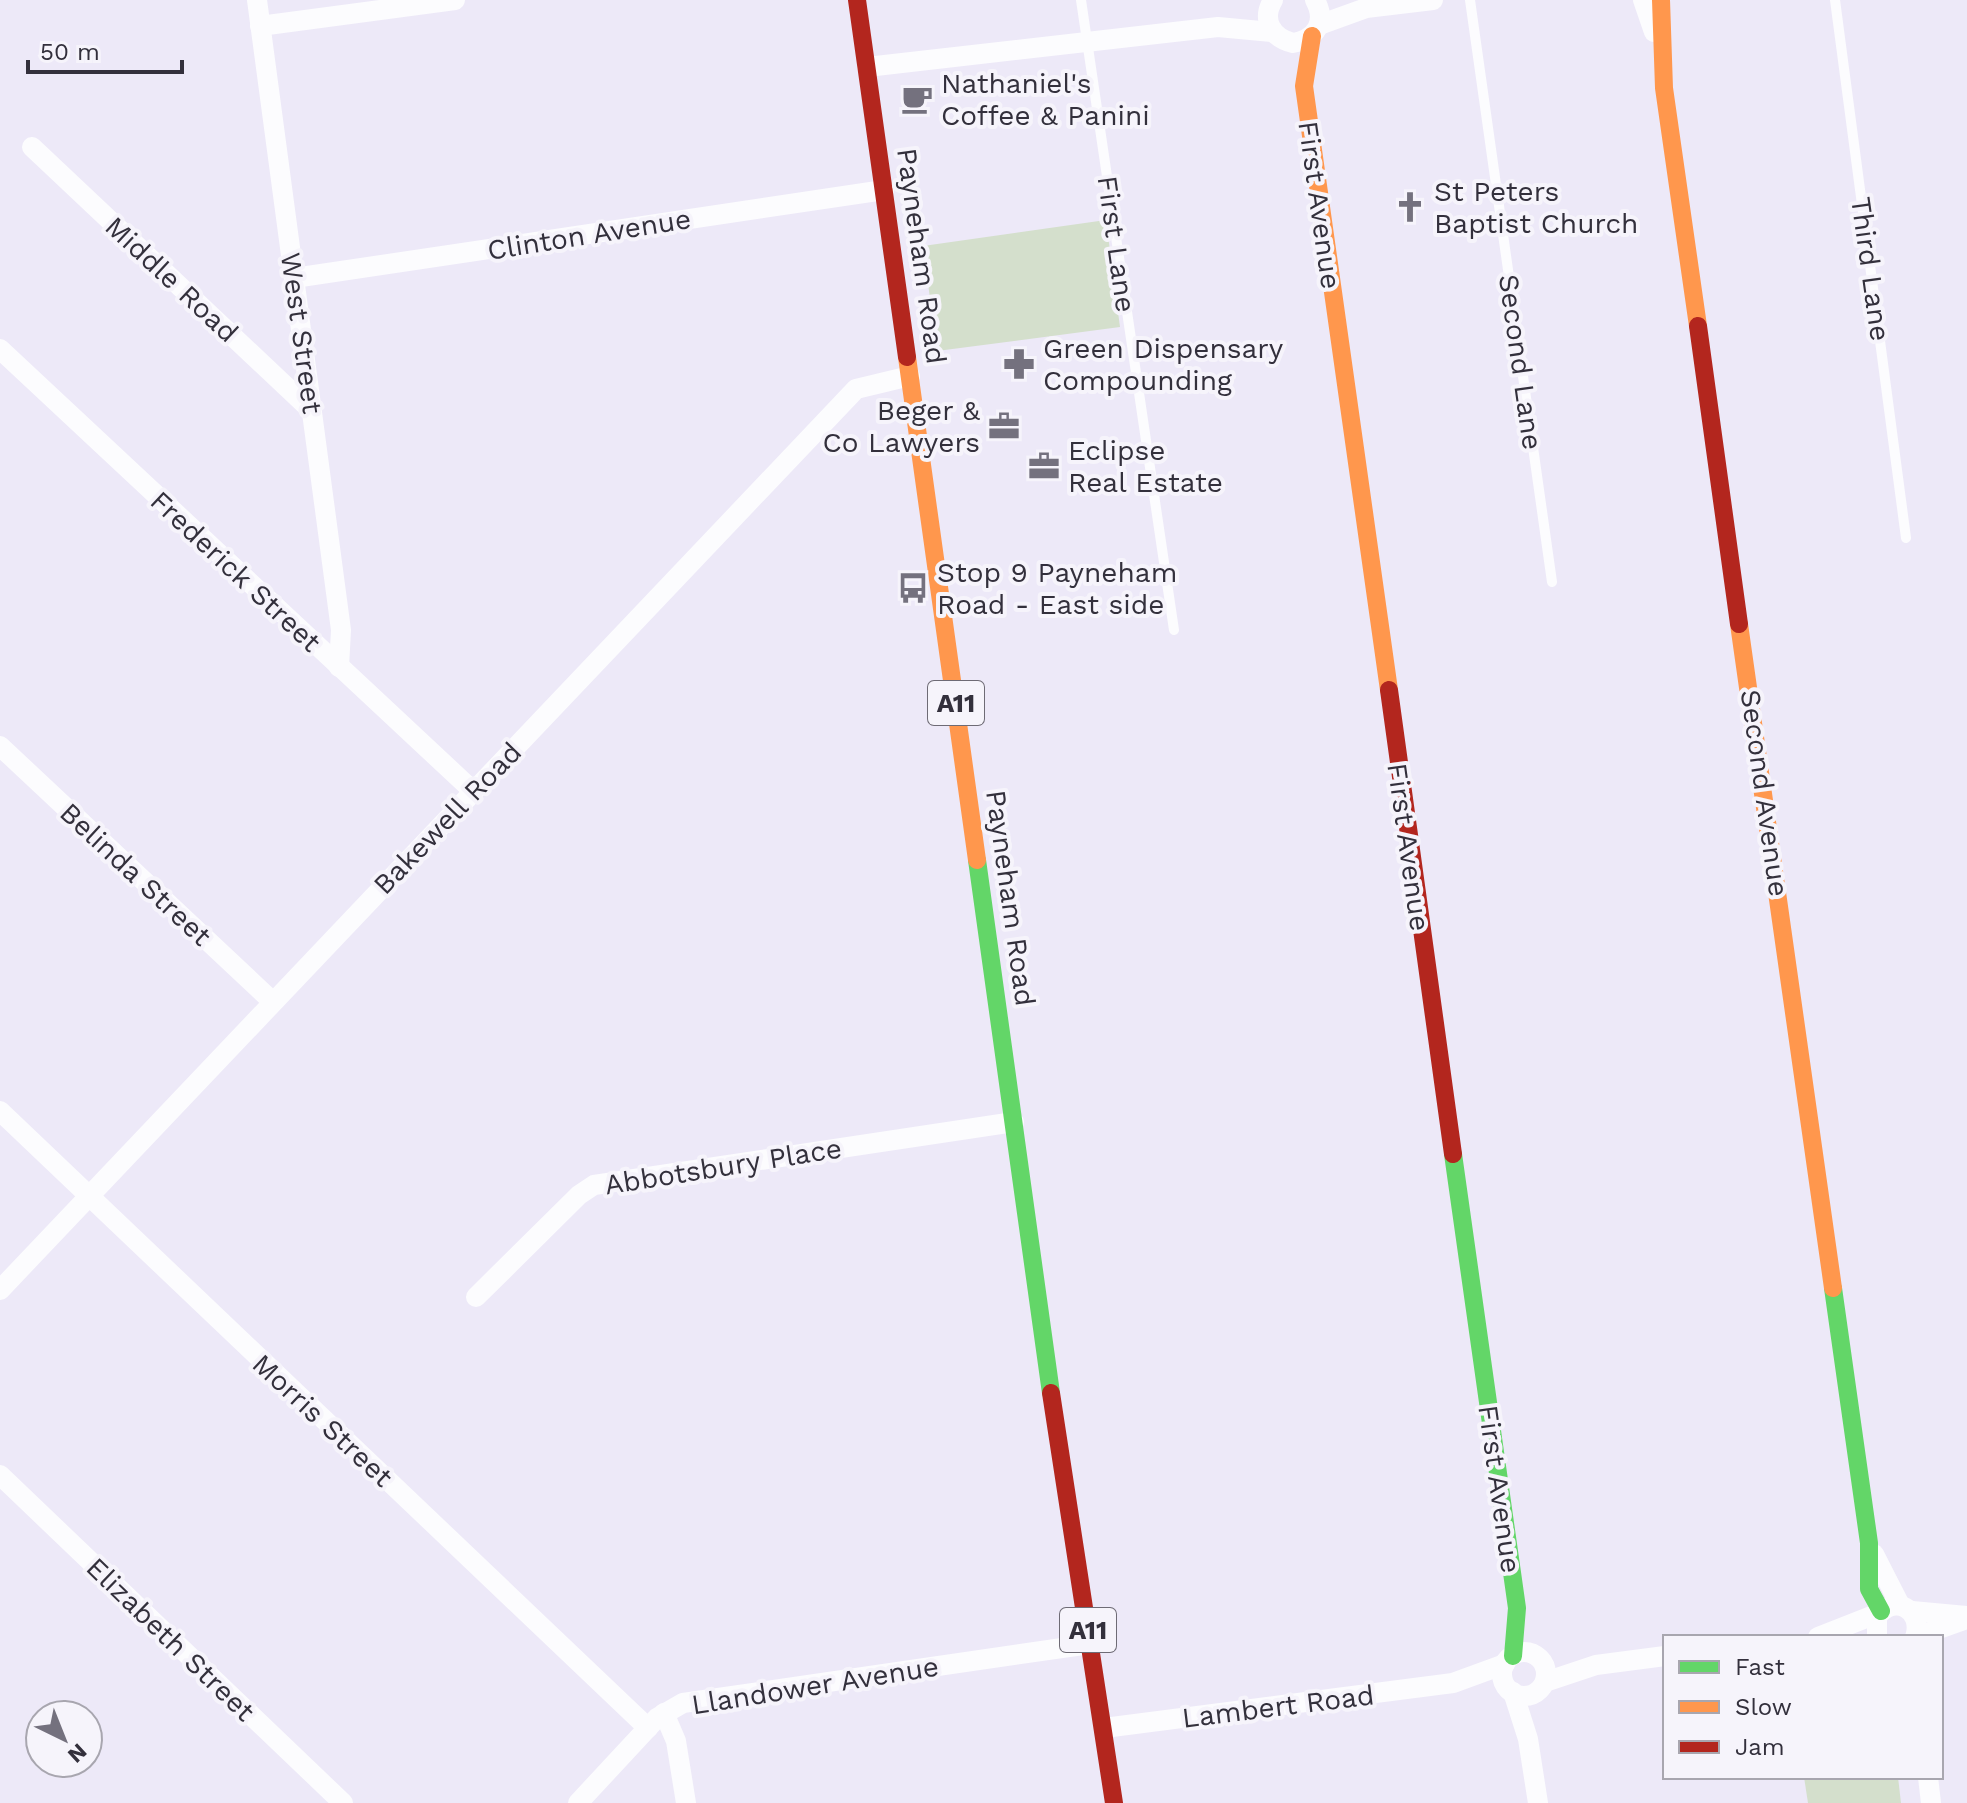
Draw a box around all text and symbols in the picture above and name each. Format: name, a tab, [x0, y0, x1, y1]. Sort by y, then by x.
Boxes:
scale bar	[28, 24, 182, 74]
text: 50 m	[40, 38, 100, 66]
place label: Nathaniel's Coffee & Panini	[941, 67, 1150, 132]
cafe icon: Nathaniel's Coffee & Panini	[900, 82, 934, 116]
street label: First Avenue	[1291, 119, 1348, 291]
street label: Payneham Road	[890, 146, 953, 366]
street label: First Lane	[1091, 174, 1142, 314]
place label: St Peters Baptist Church	[1434, 175, 1638, 240]
church icon: St Peters Baptist Church	[1393, 190, 1427, 224]
street label: Third Lane	[1844, 195, 1897, 343]
street label: Clinton Avenue	[485, 202, 693, 267]
street label: Middle Road	[99, 210, 245, 349]
street label: West Street	[274, 250, 329, 416]
street label: Second Lane	[1492, 272, 1549, 452]
place label: Green Dispensary Compounding	[1043, 332, 1284, 397]
pharmacy icon: Green Dispensary Compounding	[1002, 347, 1036, 381]
place label: Beger & Co Lawyers	[823, 394, 981, 459]
office icon: Beger & Co Lawyers	[987, 409, 1021, 443]
place label: Eclipse Real Estate	[1068, 434, 1223, 499]
office icon: Eclipse Real Estate	[1027, 449, 1061, 483]
street label: Frederick Street	[144, 484, 328, 659]
place label: Stop 9 Payneham Road - East side	[937, 556, 1177, 621]
bus stop icon: Stop 9 Payneham Road - East side	[896, 571, 930, 605]
road number: A11	[928, 681, 984, 725]
street label: Second Avenue	[1734, 687, 1795, 899]
street label: Bakewell Road	[367, 735, 528, 901]
street label: First Avenue	[1380, 761, 1437, 933]
street label: Payneham Road	[979, 788, 1042, 1008]
street label: Belinda Street	[53, 796, 218, 953]
street label: Abbotsbury Place	[602, 1131, 844, 1202]
street label: Morris Street	[246, 1347, 400, 1494]
street label: First Avenue	[1471, 1403, 1528, 1575]
street label: Elizabeth Street	[80, 1551, 262, 1728]
road number: A11	[1060, 1608, 1116, 1652]
legend	[1663, 1635, 1943, 1779]
street label: Llandower Avenue	[689, 1650, 941, 1721]
text: Fast	[1735, 1653, 1785, 1681]
street label: Lambert Road	[1180, 1678, 1376, 1735]
text: Slow	[1735, 1693, 1792, 1721]
north arrow	[24, 1699, 104, 1779]
text: Jam	[1735, 1733, 1785, 1761]
text: N	[63, 1739, 92, 1768]

